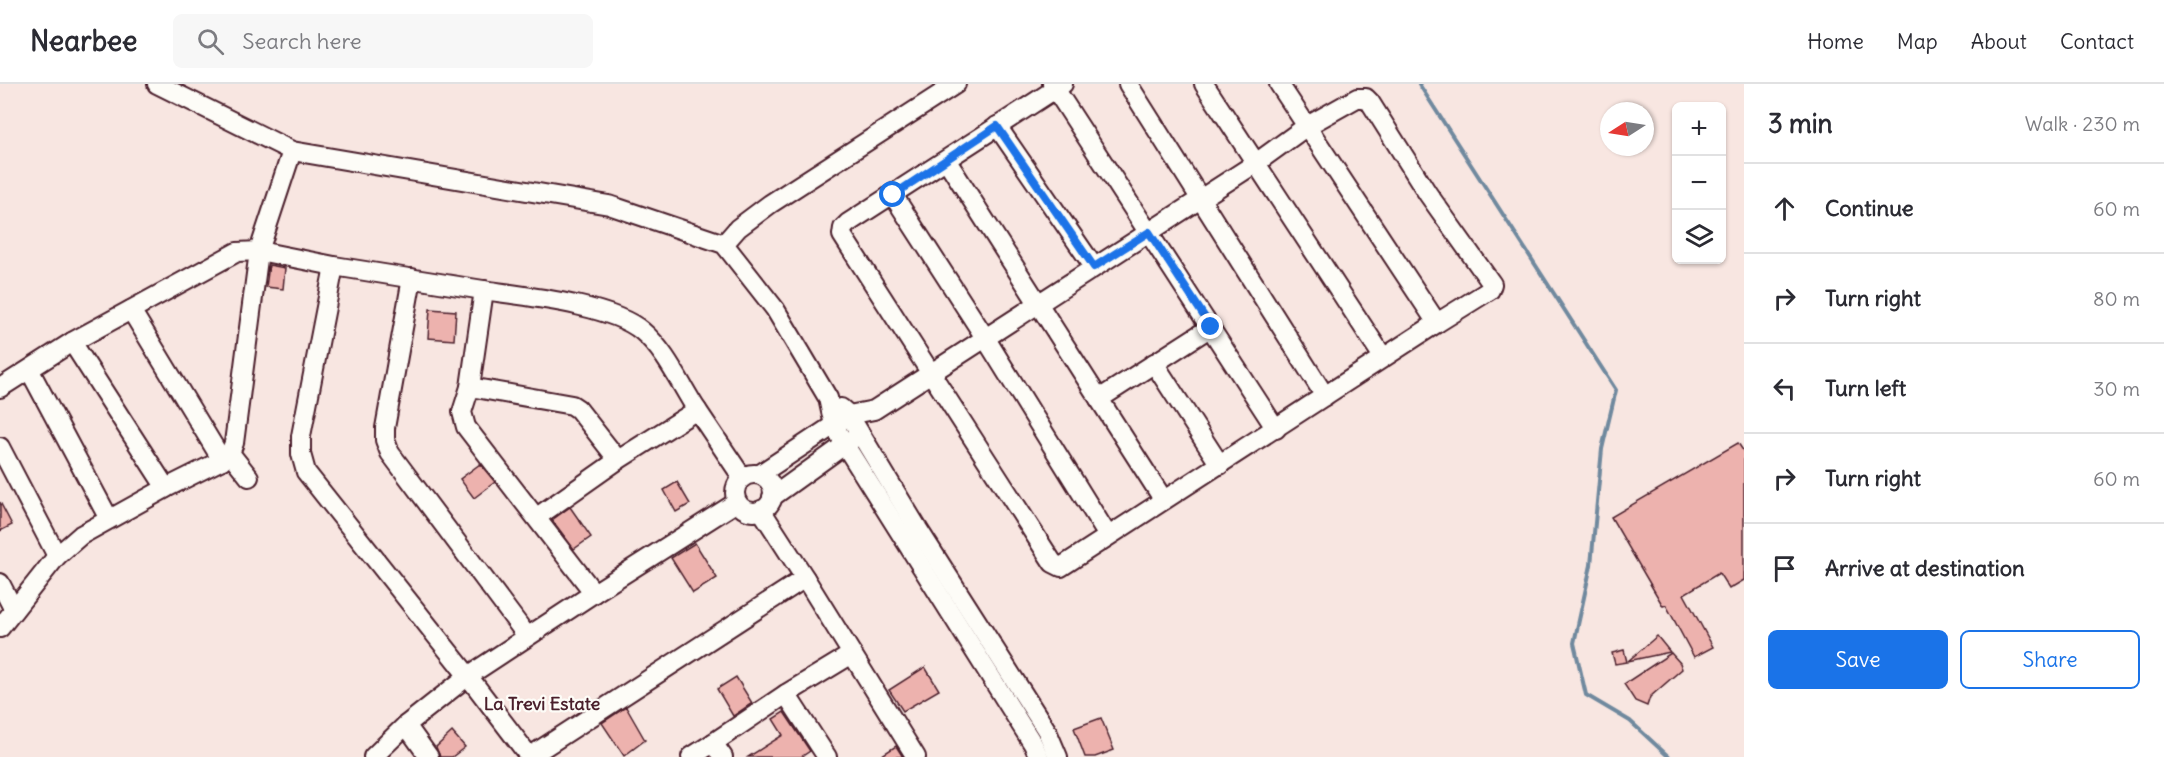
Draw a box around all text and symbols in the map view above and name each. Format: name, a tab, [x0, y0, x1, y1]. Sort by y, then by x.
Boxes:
search box	[173, 14, 593, 68]
text: Nearbee	[30, 23, 137, 59]
icon: search	[194, 25, 227, 58]
text: Search here	[242, 27, 362, 55]
text: Home	[1807, 28, 1864, 55]
text: Map	[1897, 28, 1938, 55]
text: About	[1971, 28, 2027, 55]
text: Contact	[2060, 28, 2134, 55]
north arrow	[1600, 102, 1654, 156]
map controls	[1672, 102, 1726, 264]
button: +	[1672, 102, 1726, 156]
text: 3 min	[1768, 107, 1833, 140]
text: Walk · 230 m	[2025, 111, 2140, 136]
button: −	[1672, 156, 1726, 210]
route start	[879, 181, 905, 207]
icon: ahead	[1768, 192, 1801, 225]
text: Continue	[1825, 194, 1914, 222]
text: 60 m	[2093, 196, 2140, 221]
button: layers	[1672, 210, 1726, 264]
icon: right	[1768, 282, 1801, 315]
text: Turn right	[1825, 284, 1921, 312]
text: 80 m	[2093, 286, 2140, 311]
route end	[1197, 313, 1223, 339]
icon: left	[1768, 372, 1801, 405]
text: Turn left	[1825, 374, 1906, 402]
text: 30 m	[2093, 376, 2140, 401]
icon: right	[1768, 462, 1801, 495]
text: Turn right	[1825, 464, 1921, 492]
text: 60 m	[2093, 466, 2140, 491]
icon: arrive	[1768, 552, 1801, 585]
text: Arrive at destination	[1825, 554, 2025, 582]
button: Save	[1768, 630, 1948, 689]
button: Share	[1960, 630, 2140, 689]
district label: La Trevi Estate	[484, 692, 601, 715]

